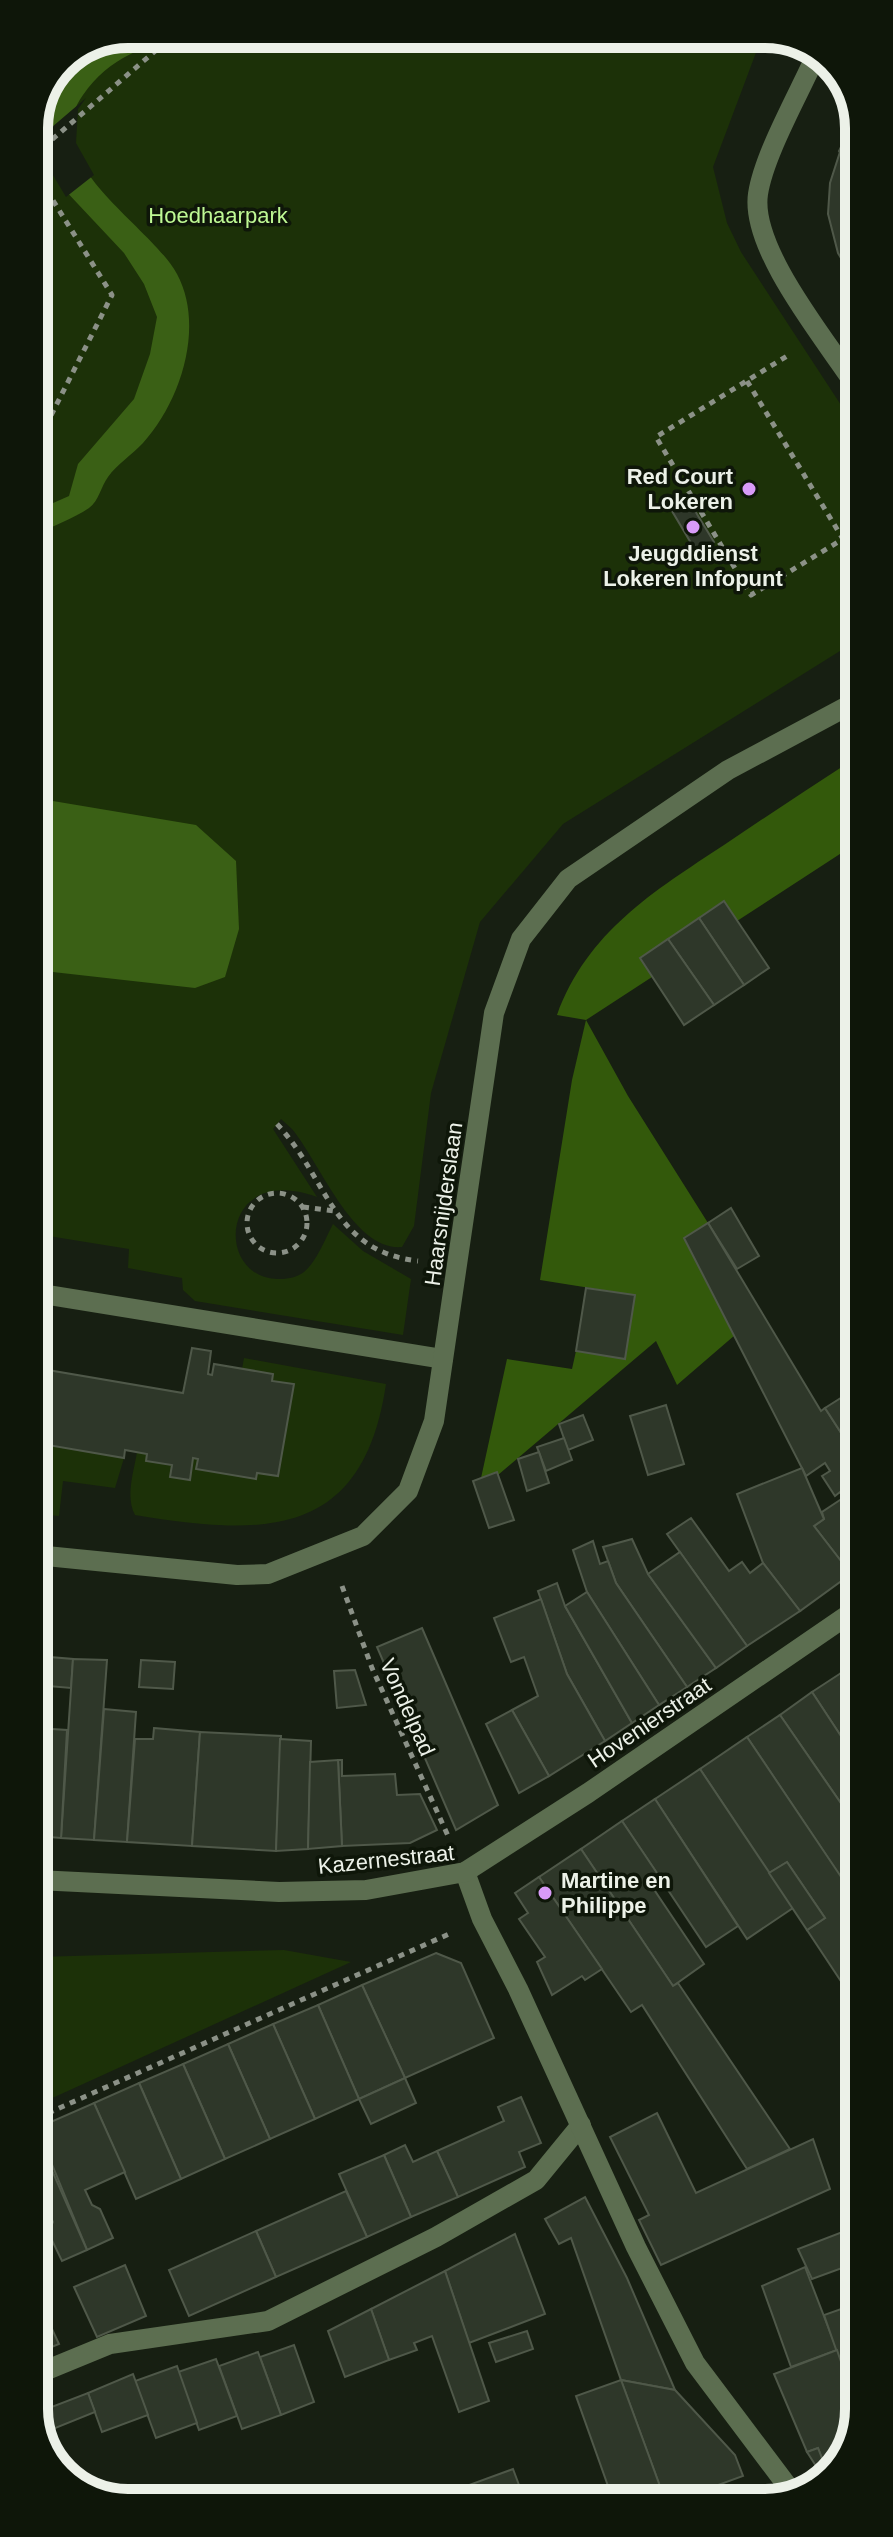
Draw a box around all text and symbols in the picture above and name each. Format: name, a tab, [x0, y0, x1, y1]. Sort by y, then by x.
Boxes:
park label: Hoedhaarpark	[148, 203, 289, 228]
place label: Red Court Lokeren	[627, 464, 734, 514]
marker: Red Court Lokeren	[740, 480, 758, 498]
marker: Jeugddienst Lokeren Infopunt	[684, 518, 702, 536]
place label: Jeugddienst Lokeren Infopunt	[603, 541, 783, 591]
street label: Haarsnijderslaan	[420, 1121, 467, 1288]
street label: Vondelpad	[375, 1655, 440, 1760]
street label: Hovenierstraat	[583, 1672, 716, 1773]
street label: Kazernestraat	[317, 1840, 455, 1879]
place label: Martine en Philippe	[561, 1868, 671, 1918]
marker: Martine en Philippe	[536, 1884, 554, 1902]

